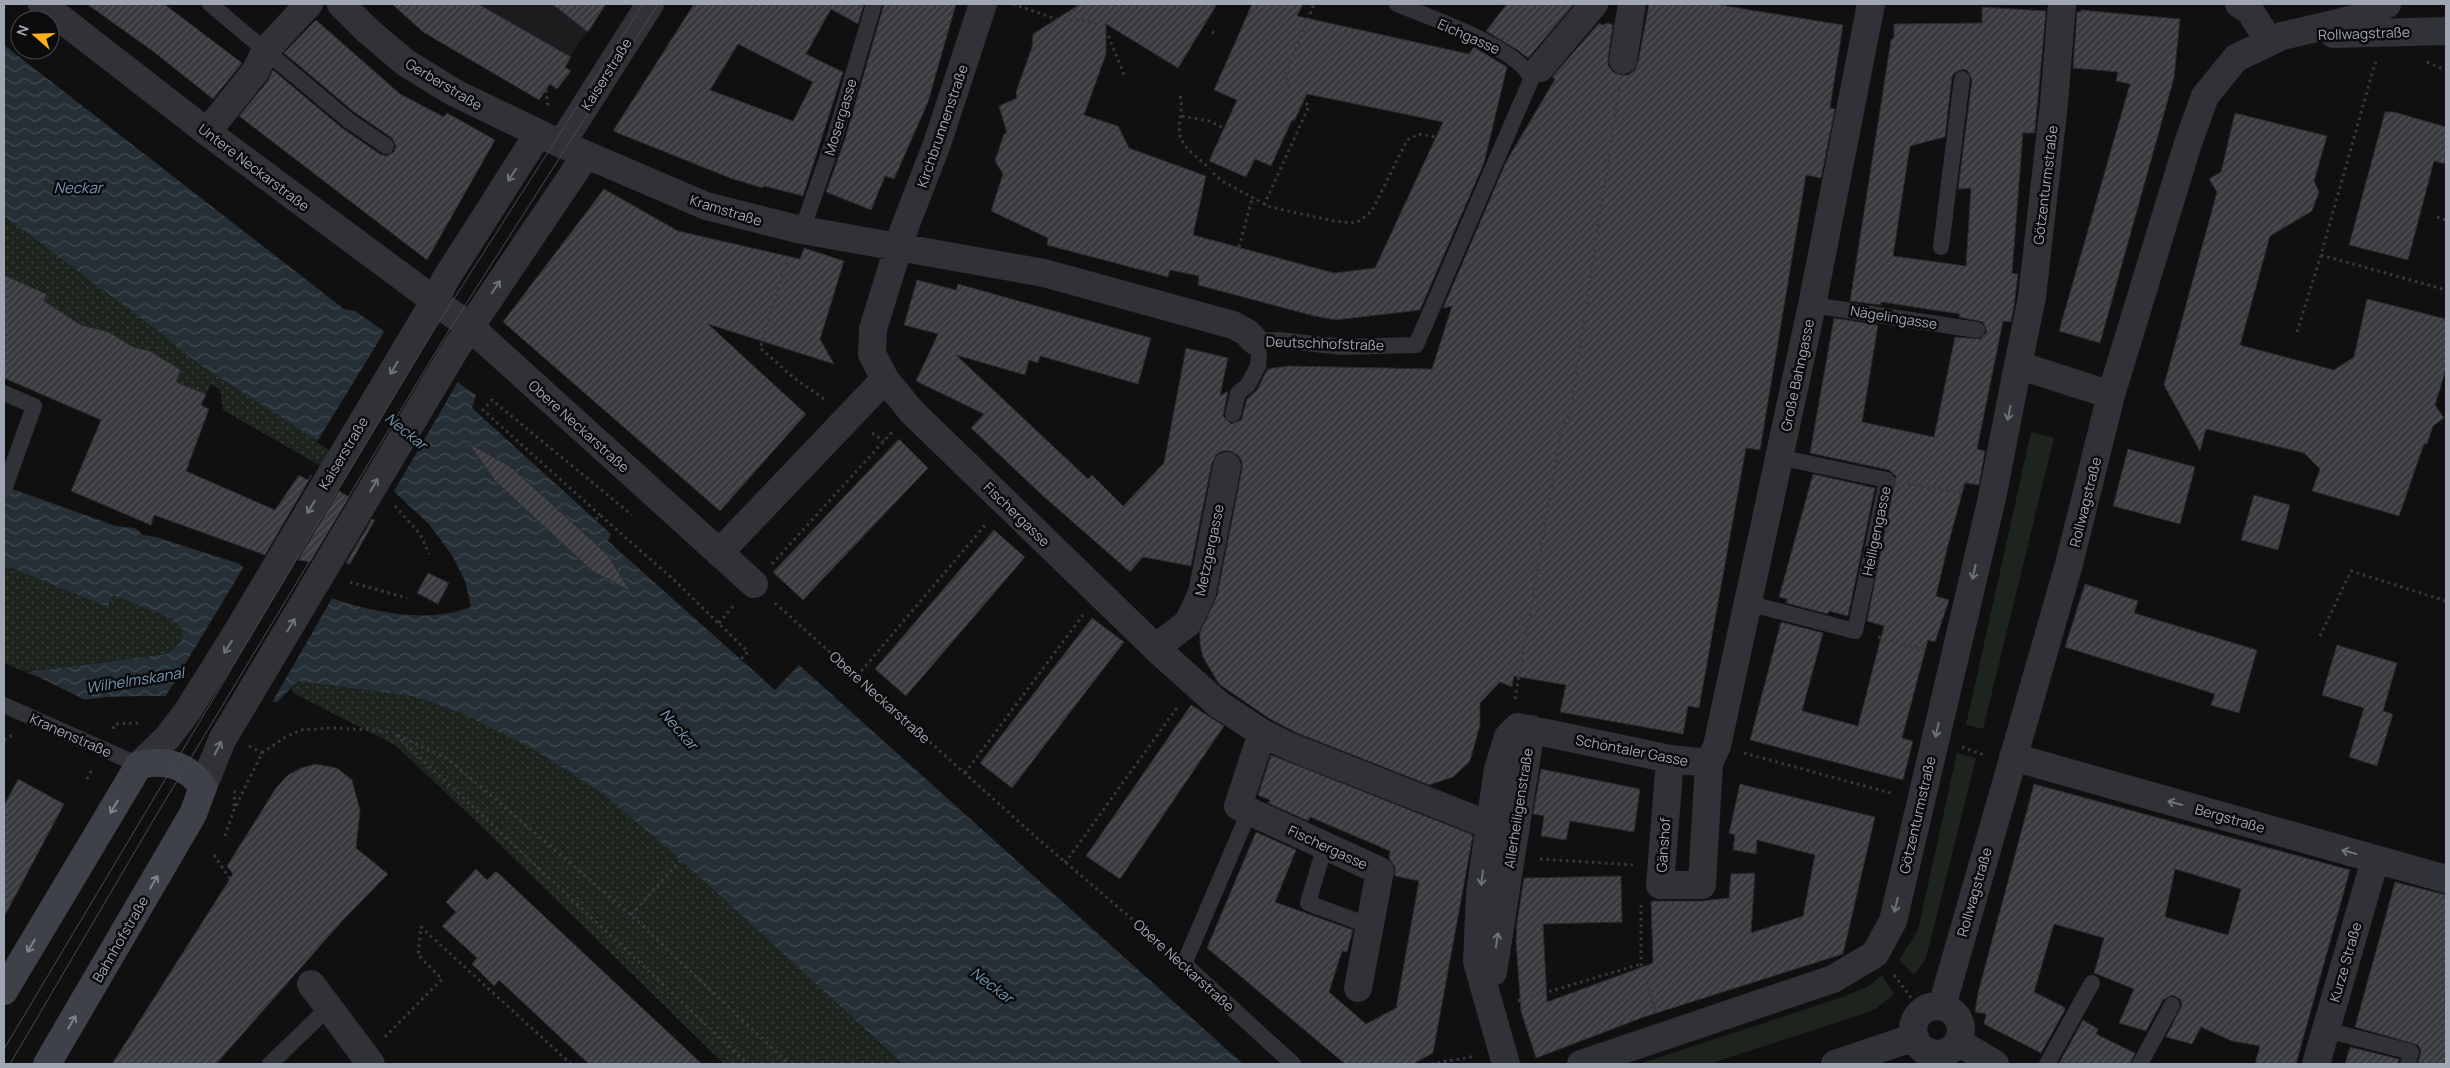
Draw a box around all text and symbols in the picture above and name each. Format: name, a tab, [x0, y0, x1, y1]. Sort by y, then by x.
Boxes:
north arrow	[10, 10, 60, 60]
street label: Eichgasse	[1435, 14, 1503, 58]
text: N	[12, 22, 33, 38]
street label: Rollwagstraße	[2318, 22, 2410, 44]
street label: Kaiserstraße	[576, 34, 636, 114]
street label: Gerberstraße	[402, 54, 486, 114]
street label: Kirchbrunnenstraße	[912, 62, 972, 190]
street label: Mosergasse	[819, 76, 861, 158]
street label: Untere Neckarstraße	[195, 119, 313, 215]
street label: Götzenturmstraße	[2028, 124, 2062, 246]
one-way arrow	[506, 168, 517, 182]
water label: Neckar	[54, 177, 105, 198]
street label: Kramstraße	[687, 190, 765, 230]
one-way arrow	[492, 280, 502, 294]
street label: Nägelingasse	[1849, 301, 1939, 333]
street label: Große Bahngasse	[1776, 317, 1818, 433]
street label: Deutschhofstraße	[1265, 331, 1385, 355]
one-way arrow	[389, 360, 399, 374]
street label: Obere Neckarstraße	[525, 376, 633, 476]
one-way arrow	[2003, 404, 2013, 420]
water label: Neckar	[381, 408, 433, 456]
street label: Kaiserstraße	[314, 413, 372, 493]
street label: Rollwagstraße	[2065, 455, 2105, 549]
street label: Fischergasse	[980, 477, 1054, 551]
one-way arrow	[370, 479, 380, 493]
street label: Heiligengasse	[1857, 484, 1895, 578]
one-way arrow	[306, 500, 316, 514]
street label: Metzgergasse	[1190, 502, 1228, 598]
one-way arrow	[1969, 563, 1978, 579]
one-way arrow	[286, 618, 296, 632]
one-way arrow	[223, 640, 234, 654]
street label: Obere Neckarstraße	[826, 647, 934, 747]
water label: Wilhelmskanal	[84, 661, 188, 698]
water label: Neckar	[655, 704, 705, 756]
street label: Kranenstraße	[27, 709, 115, 761]
one-way arrow	[1932, 721, 1941, 737]
street label: Schöntaler Gasse	[1574, 730, 1690, 770]
one-way arrow	[214, 741, 223, 756]
street label: Allerheiligenstraße	[1499, 746, 1537, 870]
street label: Götzenturmstraße	[1894, 754, 1940, 876]
one-way arrow	[2168, 798, 2184, 807]
one-way arrow	[108, 799, 118, 813]
street label: Bergstraße	[2193, 799, 2267, 837]
street label: Gänshof	[1652, 817, 1674, 873]
street label: Fischergasse	[1285, 820, 1371, 874]
street label: Rollwagstraße	[1952, 845, 1996, 939]
one-way arrow	[2341, 847, 2357, 857]
one-way arrow	[1477, 870, 1487, 886]
one-way arrow	[149, 875, 159, 889]
street label: Bahnhofstraße	[88, 892, 152, 986]
one-way arrow	[1891, 897, 1900, 913]
street label: Obere Neckarstraße	[1130, 915, 1238, 1015]
street label: Kurze Straße	[2325, 920, 2365, 1004]
one-way arrow	[1492, 933, 1502, 949]
one-way arrow	[25, 939, 35, 953]
water label: Neckar	[966, 962, 1020, 1010]
one-way arrow	[67, 1016, 77, 1030]

